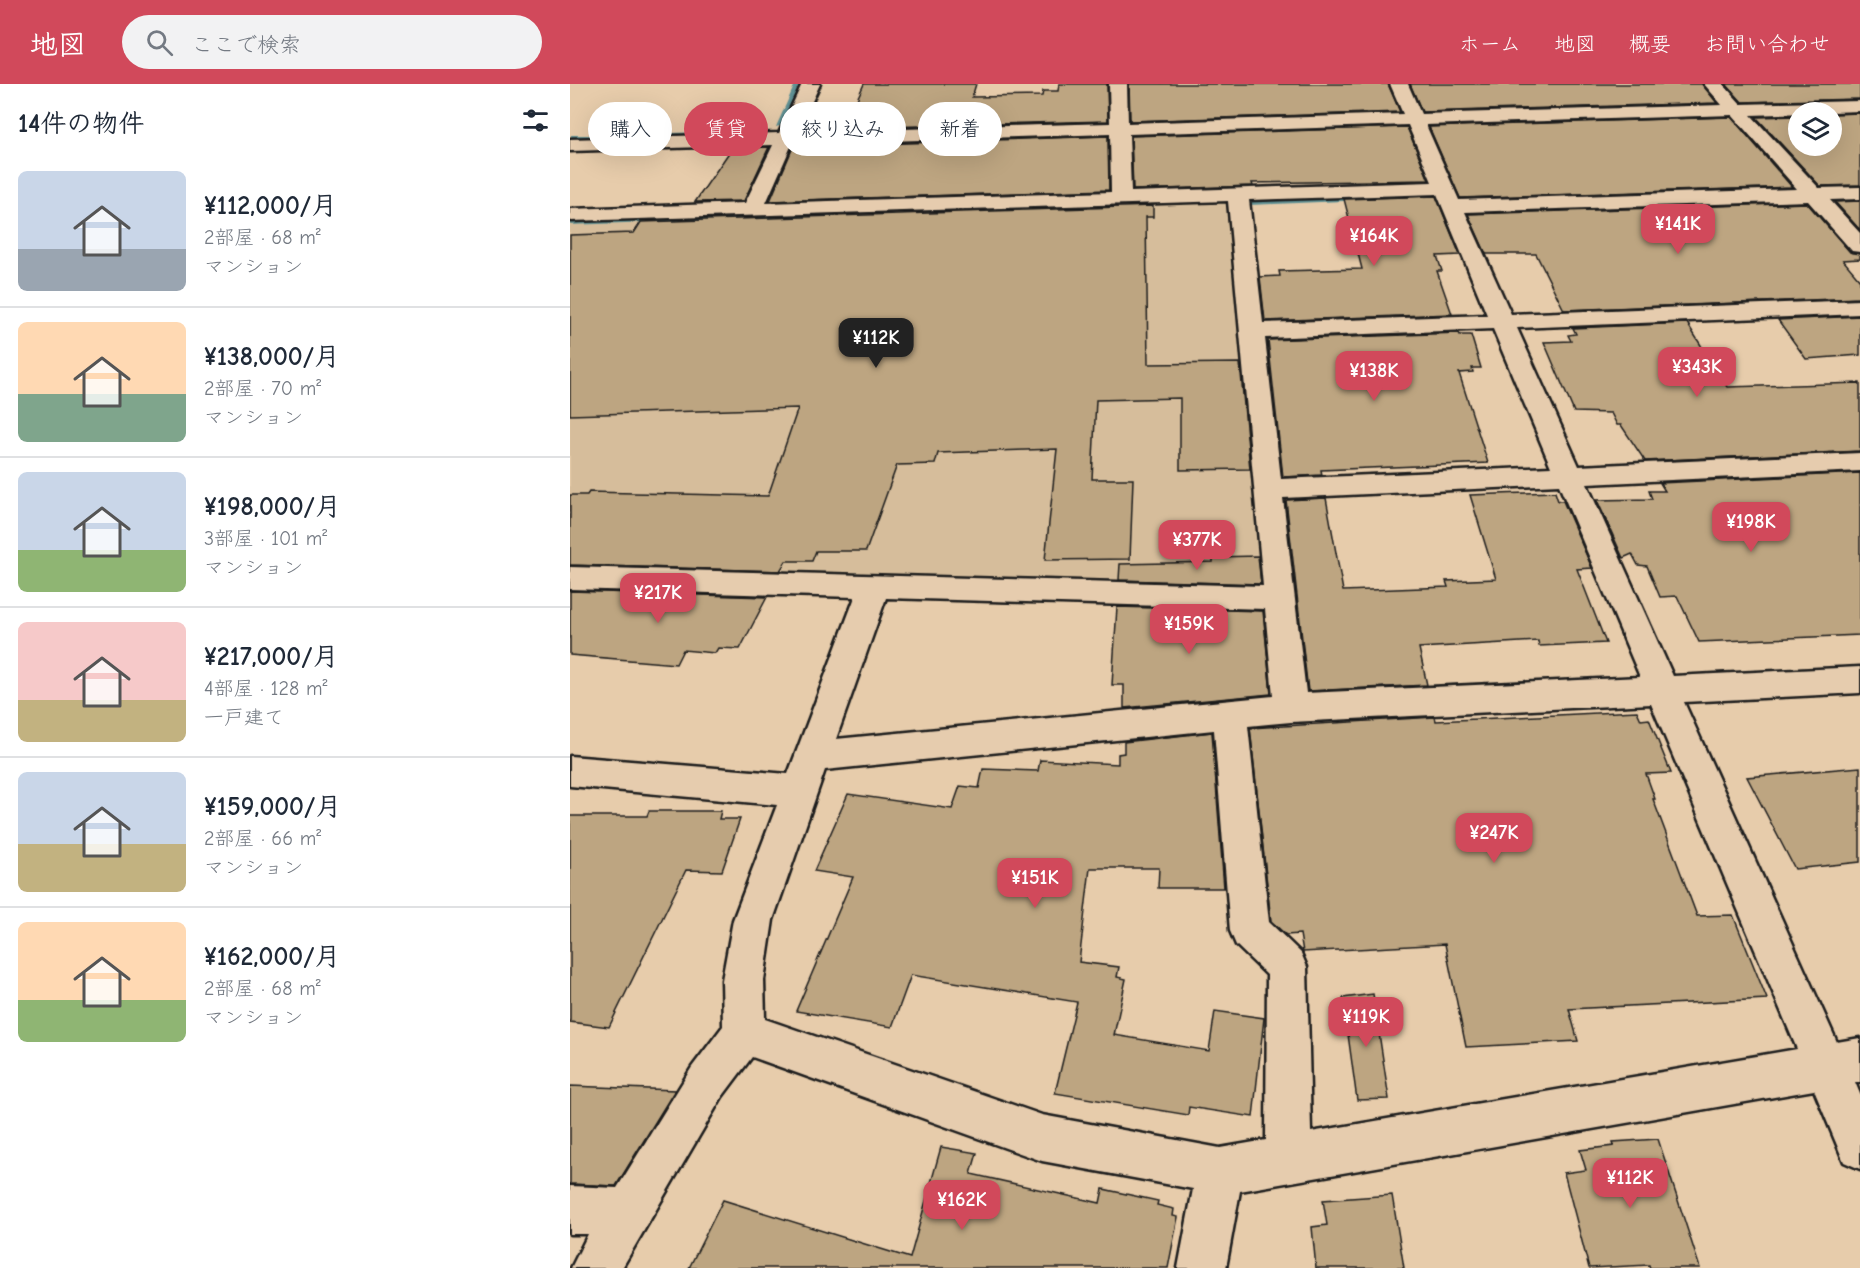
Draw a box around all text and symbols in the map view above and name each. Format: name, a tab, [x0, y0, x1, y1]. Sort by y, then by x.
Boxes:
search box	[122, 15, 542, 69]
icon: search	[143, 26, 176, 59]
text: 地図	[30, 29, 86, 61]
text: ここで検索	[191, 32, 301, 58]
text: ホーム	[1459, 32, 1521, 56]
text: 地図	[1554, 32, 1596, 56]
text: 概要	[1629, 32, 1671, 56]
text: お問い合わせ	[1704, 32, 1830, 56]
chip: 購入	[588, 102, 672, 156]
chip: 賃貸	[684, 102, 768, 156]
chip: 絞り込み	[780, 102, 906, 156]
chip: 新着	[918, 102, 1002, 156]
map controls	[1788, 102, 1842, 156]
button: layers	[1788, 102, 1842, 156]
icon: filters	[519, 104, 552, 137]
text: 14件の物件	[18, 109, 144, 139]
text: ¥112,000/月	[204, 191, 337, 221]
icon: home	[66, 195, 138, 267]
pin: ¥141K	[1636, 204, 1720, 255]
text: ¥141K	[1655, 212, 1701, 235]
pin: ¥164K	[1332, 216, 1416, 267]
text: ¥164K	[1350, 224, 1398, 247]
text: 2部屋 · 68 m²	[204, 226, 321, 249]
text: マンション	[204, 255, 303, 278]
pin: ¥112K	[834, 318, 918, 369]
text: ¥112K	[853, 326, 899, 349]
text: ¥138,000/月	[204, 342, 340, 372]
icon: home	[66, 346, 138, 418]
pin: ¥343K	[1655, 347, 1739, 398]
pin: ¥138K	[1332, 351, 1416, 402]
text: ¥343K	[1672, 355, 1722, 378]
text: ¥138K	[1349, 359, 1399, 382]
text: 2部屋 · 70 m²	[204, 377, 321, 400]
text: マンション	[204, 406, 303, 429]
text: ¥198,000/月	[204, 492, 341, 522]
icon: home	[66, 496, 138, 568]
pin: ¥198K	[1709, 502, 1793, 553]
text: ¥198K	[1726, 510, 1776, 533]
pin: ¥377K	[1155, 520, 1239, 571]
text: 3部屋 · 101 m²	[204, 527, 327, 550]
text: ¥377K	[1173, 528, 1221, 551]
text: マンション	[204, 556, 303, 579]
pin: ¥217K	[616, 573, 700, 624]
text: ¥217K	[634, 581, 682, 604]
pin: ¥159K	[1147, 604, 1231, 655]
text: ¥159K	[1164, 612, 1214, 635]
text: ¥217,000/月	[204, 642, 339, 672]
icon: home	[66, 646, 138, 718]
text: 4部屋 · 128 m²	[204, 677, 327, 700]
text: 一戸建て	[204, 706, 284, 729]
text: ¥159,000/月	[204, 792, 341, 822]
icon: home	[66, 796, 138, 868]
pin: ¥247K	[1452, 813, 1536, 864]
text: ¥247K	[1470, 821, 1518, 844]
text: 2部屋 · 66 m²	[204, 827, 321, 850]
text: マンション	[204, 856, 303, 879]
pin: ¥151K	[993, 858, 1077, 909]
text: ¥151K	[1011, 866, 1059, 889]
text: ¥162,000/月	[204, 942, 341, 972]
icon: home	[66, 946, 138, 1018]
text: 2部屋 · 68 m²	[204, 977, 321, 1000]
pin: ¥119K	[1324, 997, 1408, 1048]
text: ¥119K	[1342, 1005, 1390, 1028]
text: マンション	[204, 1006, 303, 1029]
pin: ¥112K	[1588, 1158, 1672, 1209]
text: ¥112K	[1607, 1166, 1653, 1189]
pin: ¥162K	[920, 1180, 1004, 1231]
text: ¥162K	[937, 1188, 987, 1211]

